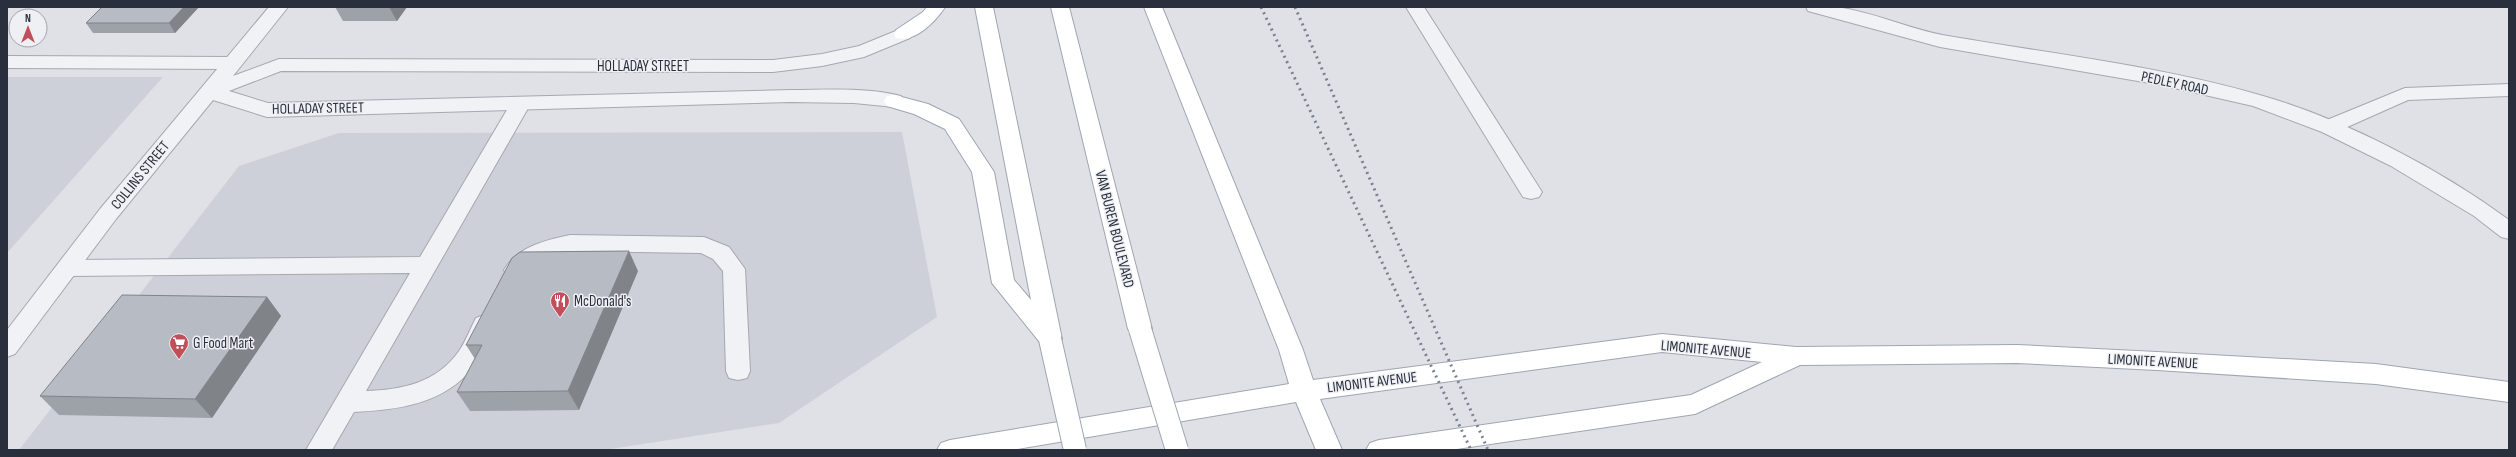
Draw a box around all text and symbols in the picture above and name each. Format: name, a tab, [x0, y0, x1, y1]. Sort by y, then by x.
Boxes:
north arrow	[8, 8, 48, 48]
text: N	[25, 12, 31, 25]
street label: HOLLADAY STREET	[597, 57, 689, 76]
street label: PEDLEY ROAD	[2140, 67, 2210, 100]
street label: HOLLADAY STREET	[272, 98, 364, 119]
street label: COLLINS STREET	[107, 137, 174, 214]
street label: VAN BUREN BOULEVARD	[1091, 168, 1138, 290]
restaurant icon: McDonald's	[549, 290, 571, 318]
place label: McDonald's	[574, 292, 632, 311]
supermarket icon: G Food Mart	[168, 332, 190, 360]
place label: G Food Mart	[193, 334, 254, 353]
street label: LIMONITE AVENUE	[1660, 336, 1752, 363]
street label: LIMONITE AVENUE	[2107, 350, 2199, 373]
street label: LIMONITE AVENUE	[1326, 368, 1418, 397]

